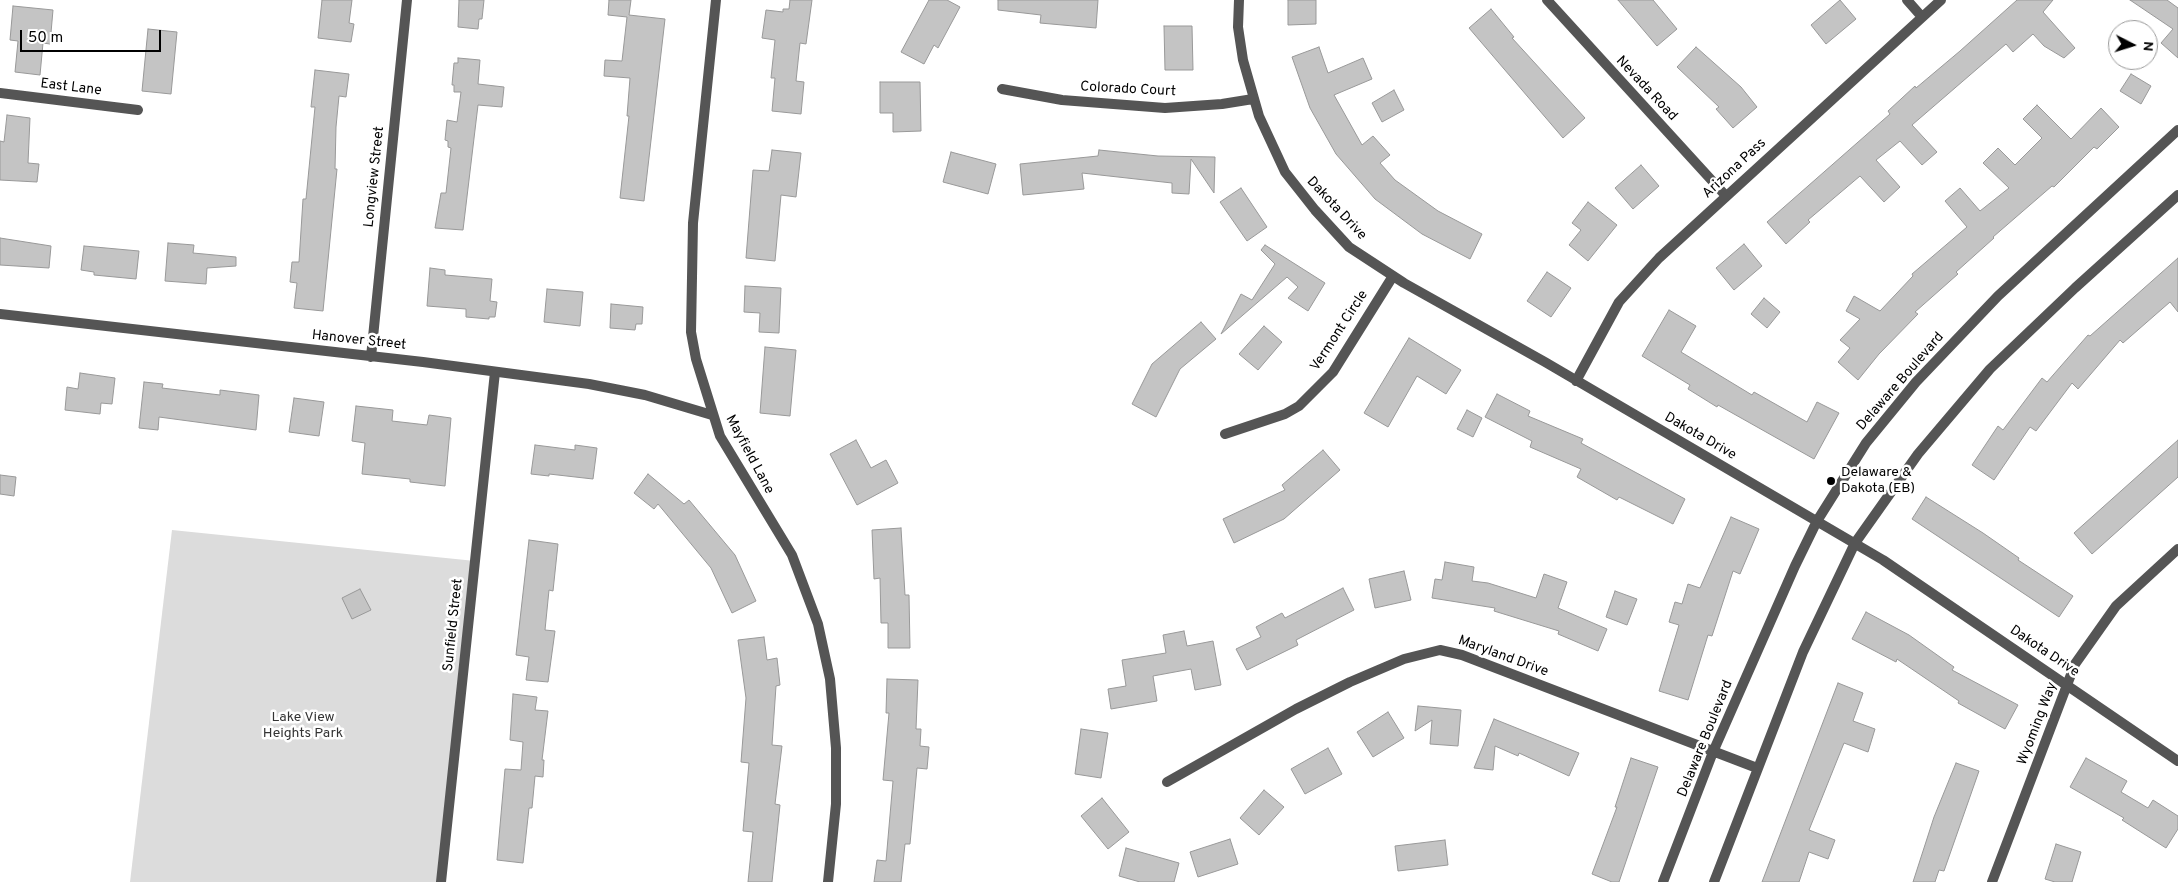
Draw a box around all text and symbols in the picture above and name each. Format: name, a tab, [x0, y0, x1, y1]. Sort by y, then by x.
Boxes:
scale bar	[22, 20, 164, 52]
north arrow	[2108, 20, 2158, 70]
text: 50 m	[28, 29, 63, 48]
text: N	[2139, 41, 2156, 52]
street label: Nevada Road	[1612, 53, 1680, 125]
street label: East Lane	[39, 76, 103, 100]
street label: Colorado Court	[1080, 79, 1176, 101]
street label: Longview Street	[361, 126, 389, 228]
street label: Arizona Pass	[1700, 135, 1770, 203]
street label: Dakota Drive	[1302, 174, 1370, 244]
street label: Vermont Circle	[1308, 288, 1372, 374]
street label: Hanover Street	[311, 328, 407, 354]
street label: Delaware Boulevard	[1854, 330, 1948, 434]
street label: Dakota Drive	[1661, 410, 1739, 464]
street label: Mayfield Lane	[721, 413, 777, 497]
place label: Delaware & Dakota (EB)	[1841, 465, 1915, 498]
marker: Delaware & Dakota (EB)	[1825, 475, 1837, 487]
street label: Sunfield Street	[441, 578, 467, 672]
street label: Dakota Drive	[2006, 623, 2082, 681]
street label: Maryland Drive	[1455, 633, 1551, 681]
street label: Delaware Boulevard	[1675, 678, 1737, 800]
street label: Wyoming Way	[2014, 680, 2062, 768]
park label: Lake View Heights Park	[263, 710, 343, 742]

